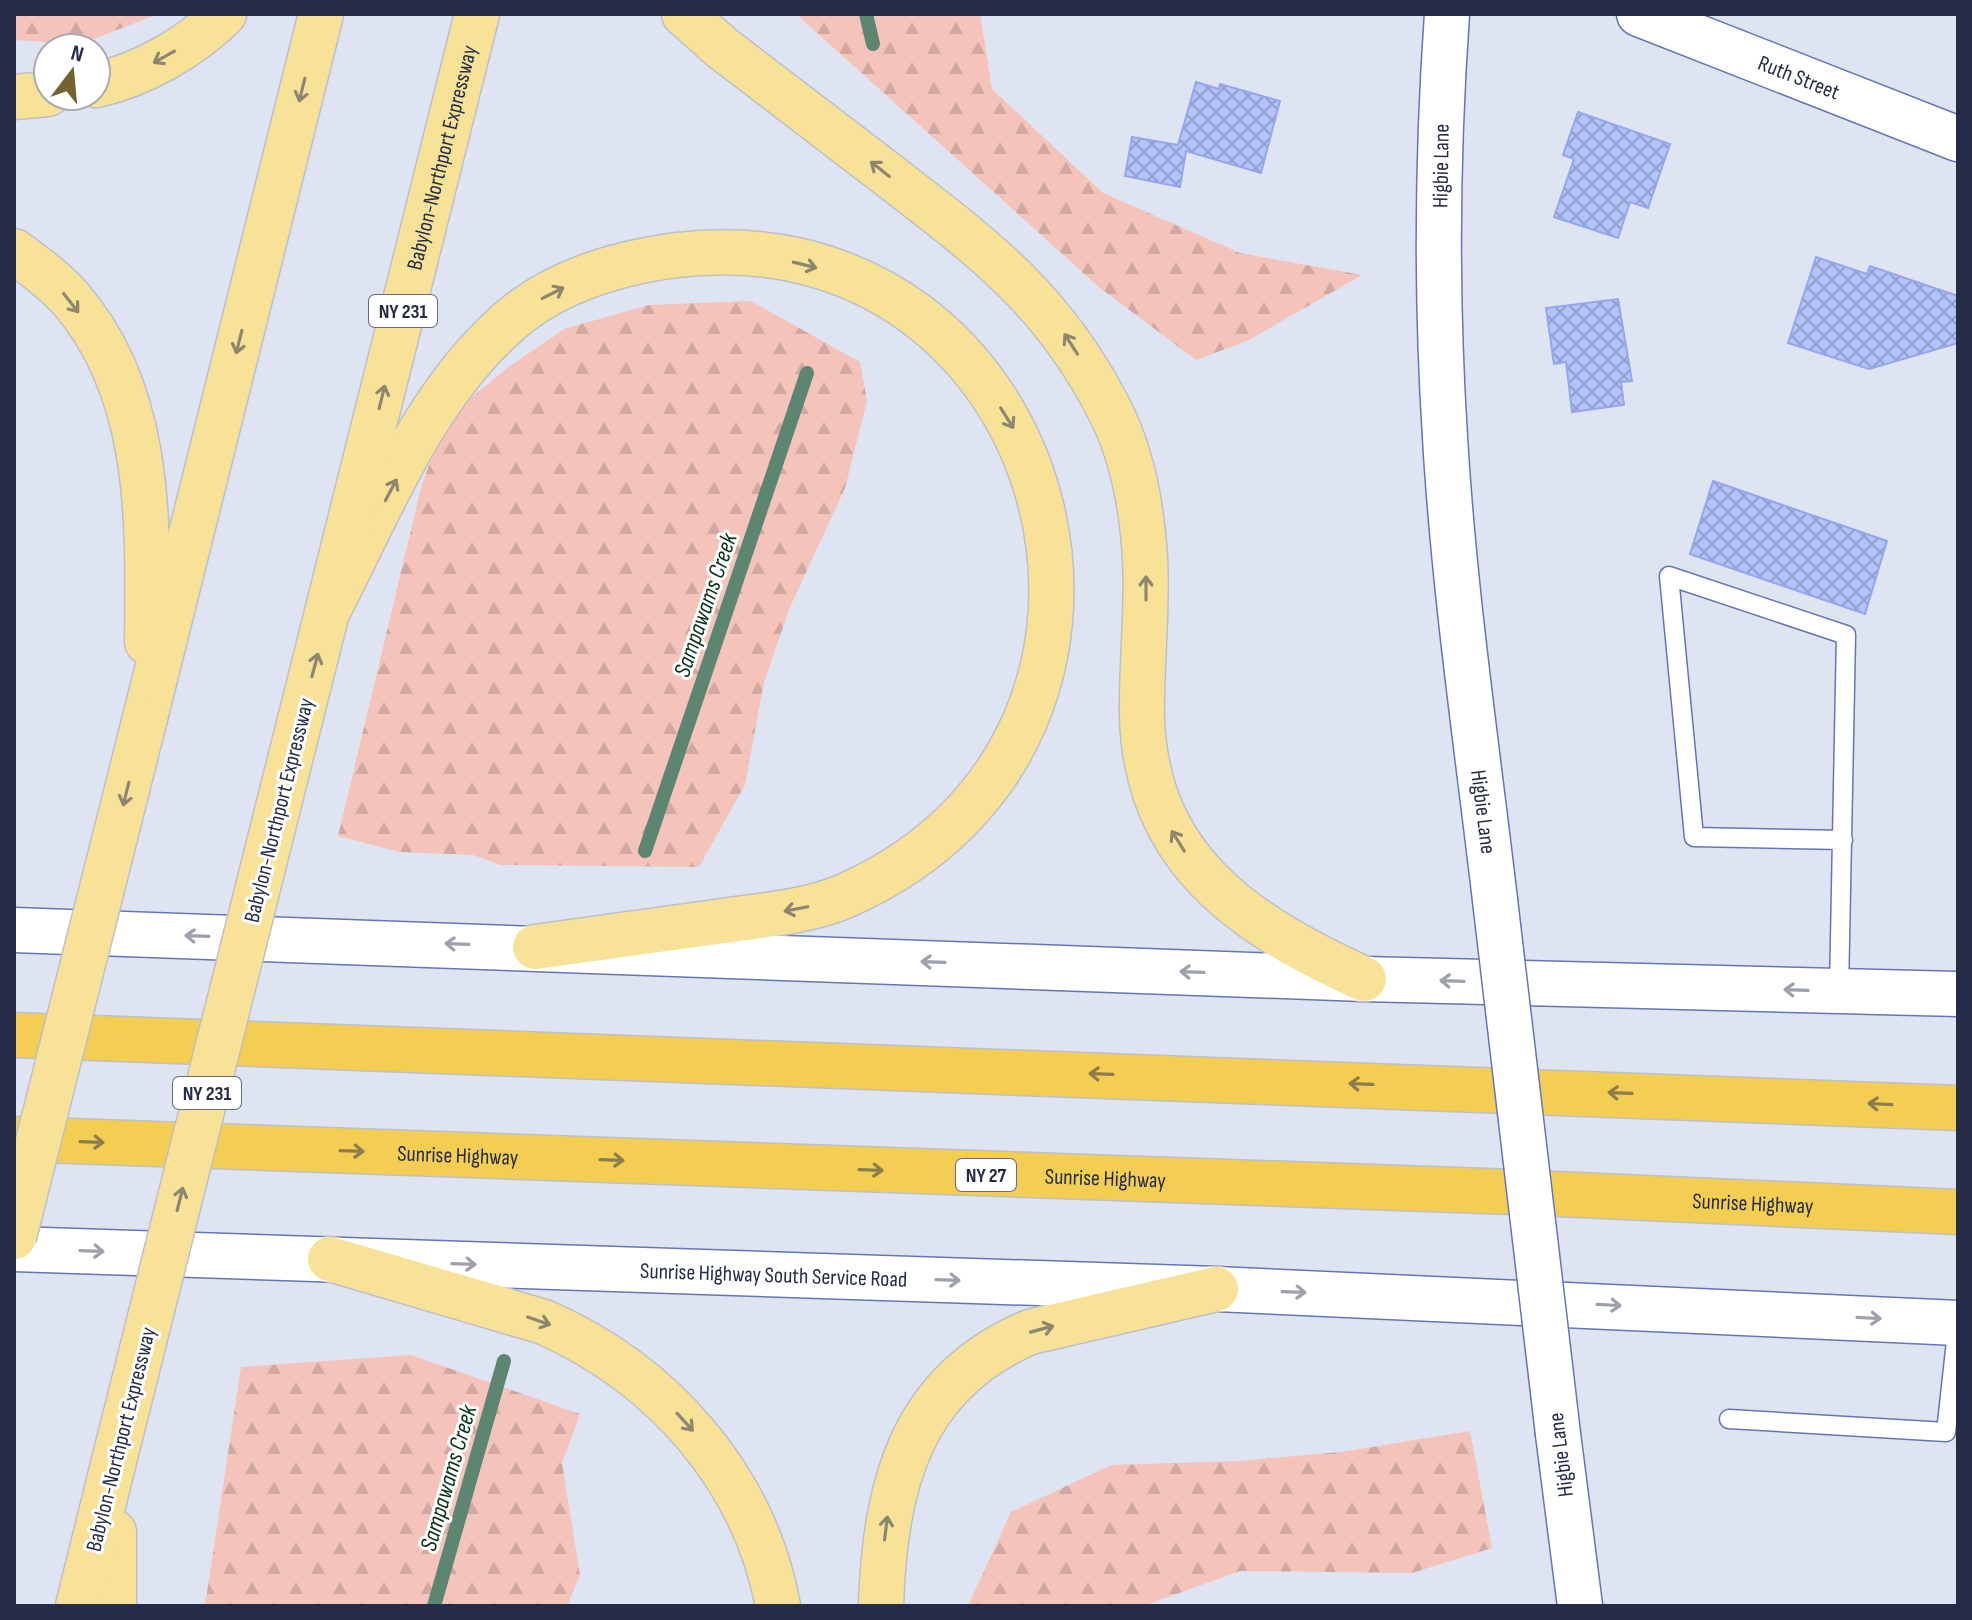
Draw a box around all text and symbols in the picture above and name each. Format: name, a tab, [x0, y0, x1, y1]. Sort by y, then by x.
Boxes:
north arrow	[32, 32, 112, 112]
text: N	[68, 40, 86, 69]
street label: Babylon-Northport Expressway	[401, 42, 484, 273]
one-way arrow	[153, 50, 177, 66]
street label: Ruth Street	[1754, 50, 1844, 106]
one-way arrow	[294, 76, 309, 102]
street label: Higbie Lane	[1427, 124, 1456, 208]
one-way arrow	[870, 161, 891, 178]
one-way arrow	[792, 258, 818, 273]
one-way arrow	[540, 284, 564, 300]
one-way arrow	[63, 292, 80, 313]
road number: NY 231	[369, 295, 437, 327]
one-way arrow	[231, 329, 246, 354]
one-way arrow	[1063, 333, 1079, 355]
one-way arrow	[375, 385, 390, 411]
one-way arrow	[999, 406, 1015, 429]
one-way arrow	[383, 479, 399, 502]
water label: Sampawams Creek	[667, 529, 744, 681]
one-way arrow	[1138, 575, 1154, 602]
one-way arrow	[308, 652, 323, 678]
street label: Babylon-Northport Expressway	[239, 695, 321, 925]
street label: Higbie Lane	[1464, 768, 1501, 855]
one-way arrow	[118, 781, 133, 806]
one-way arrow	[1169, 830, 1185, 853]
one-way arrow	[783, 902, 809, 917]
one-way arrow	[184, 928, 211, 943]
one-way arrow	[444, 937, 471, 952]
one-way arrow	[920, 954, 947, 969]
one-way arrow	[1179, 965, 1206, 980]
one-way arrow	[1439, 973, 1466, 989]
one-way arrow	[1783, 982, 1810, 998]
one-way arrow	[1088, 1067, 1115, 1082]
road number: NY 231	[173, 1077, 241, 1109]
one-way arrow	[1348, 1077, 1374, 1092]
one-way arrow	[1607, 1086, 1634, 1101]
one-way arrow	[1867, 1097, 1894, 1112]
one-way arrow	[78, 1134, 105, 1149]
street label: Sunrise Highway	[397, 1141, 519, 1172]
one-way arrow	[338, 1143, 365, 1158]
one-way arrow	[598, 1153, 625, 1168]
road number: NY 27	[956, 1159, 1016, 1191]
one-way arrow	[857, 1163, 884, 1178]
street label: Sunrise Highway	[1044, 1163, 1167, 1195]
one-way arrow	[173, 1187, 188, 1212]
street label: Sunrise Highway	[1692, 1188, 1814, 1220]
one-way arrow	[78, 1244, 105, 1259]
one-way arrow	[450, 1256, 477, 1271]
street label: Sunrise Highway South Service Road	[640, 1258, 907, 1294]
one-way arrow	[934, 1272, 961, 1288]
one-way arrow	[1280, 1285, 1307, 1300]
one-way arrow	[1595, 1298, 1622, 1313]
one-way arrow	[1855, 1311, 1882, 1326]
one-way arrow	[526, 1315, 551, 1330]
one-way arrow	[1028, 1321, 1054, 1336]
street label: Babylon-Northport Expressway	[81, 1324, 163, 1554]
water label: Sampawams Creek	[414, 1401, 483, 1554]
street label: Higbie Lane	[1543, 1411, 1580, 1498]
one-way arrow	[676, 1412, 694, 1432]
one-way arrow	[878, 1515, 893, 1542]

